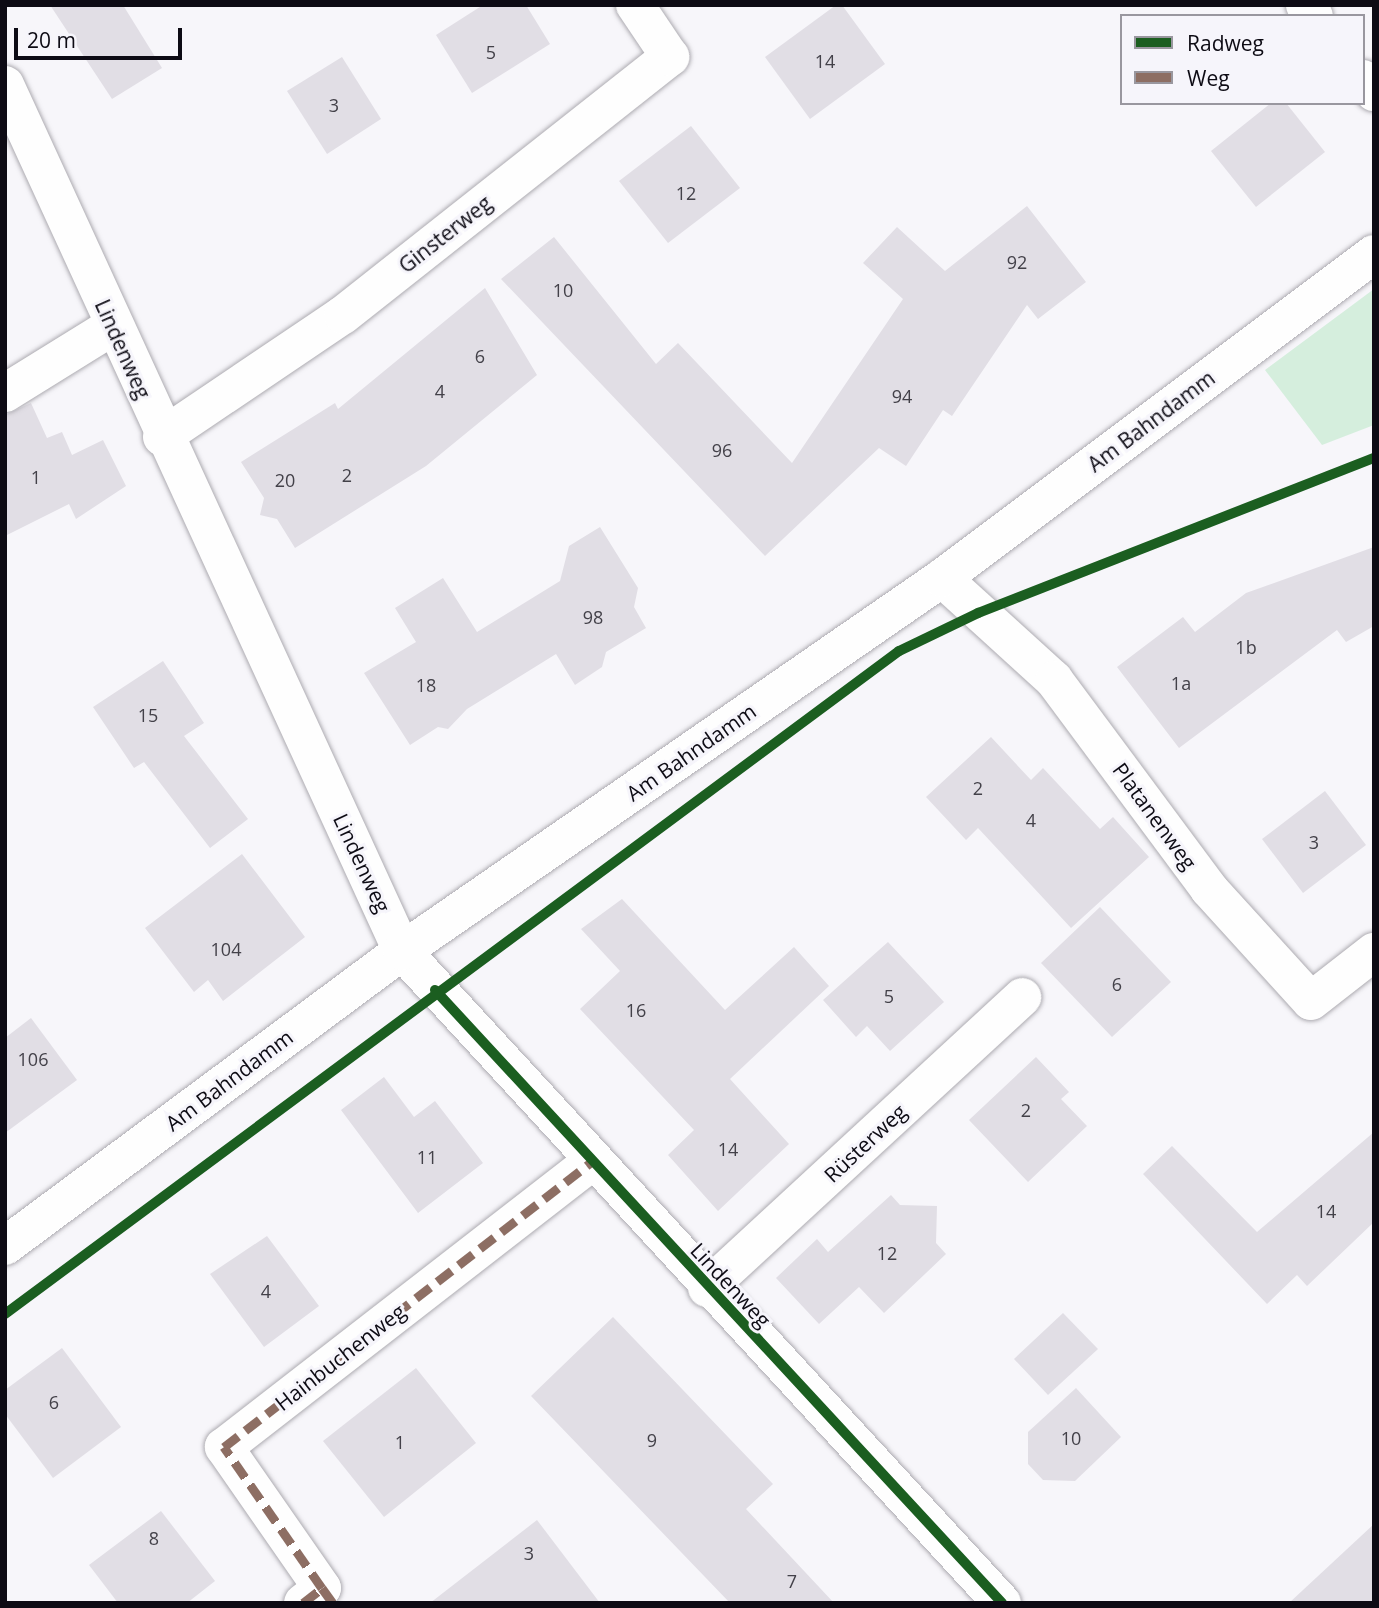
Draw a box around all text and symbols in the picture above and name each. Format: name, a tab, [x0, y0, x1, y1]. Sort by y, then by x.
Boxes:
scale bar	[18, 14, 186, 58]
legend	[1120, 14, 1365, 105]
text: 20 m	[27, 26, 76, 54]
text: Radweg	[1187, 29, 1264, 57]
house number: 5	[486, 41, 496, 63]
house number: 14	[815, 50, 835, 72]
text: Weg	[1187, 64, 1230, 92]
house number: 3	[329, 94, 339, 116]
house number: 12	[676, 182, 696, 204]
street label: Ginsterweg	[394, 190, 496, 278]
house number: 92	[1007, 251, 1027, 273]
house number: 10	[553, 279, 573, 301]
street label: Lindenweg	[90, 295, 156, 403]
house number: 6	[475, 345, 485, 367]
street label: Am Bahndamm	[1082, 365, 1220, 477]
house number: 4	[435, 380, 445, 402]
house number: 94	[892, 385, 912, 407]
house number: 96	[712, 439, 732, 461]
house number: 2	[342, 464, 352, 486]
house number: 1	[31, 466, 41, 488]
house number: 20	[275, 469, 295, 491]
house number: 98	[583, 606, 603, 628]
house number: 1b	[1235, 636, 1257, 658]
house number: 1a	[1171, 672, 1191, 694]
house number: 18	[416, 674, 436, 696]
street label: Am Bahndamm	[621, 698, 761, 806]
house number: 15	[138, 704, 158, 726]
street label: Platanenweg	[1108, 758, 1202, 874]
house number: 2	[973, 777, 983, 799]
house number: 4	[1026, 809, 1036, 831]
street label: Lindenweg	[328, 810, 396, 916]
house number: 3	[1309, 831, 1319, 853]
house number: 104	[211, 938, 241, 960]
house number: 6	[1112, 973, 1122, 995]
house number: 5	[884, 985, 894, 1007]
house number: 16	[626, 999, 646, 1021]
street label: Am Bahndamm	[160, 1024, 298, 1136]
house number: 106	[18, 1048, 48, 1070]
street label: Rüsterweg	[819, 1099, 911, 1187]
house number: 2	[1021, 1099, 1031, 1121]
house number: 14	[718, 1138, 738, 1160]
house number: 11	[417, 1146, 437, 1168]
house number: 14	[1316, 1200, 1336, 1222]
street label: Lindenweg	[686, 1238, 776, 1332]
house number: 12	[877, 1242, 897, 1264]
house number: 4	[261, 1280, 271, 1302]
street label: Hainbuchenweg	[270, 1298, 410, 1416]
house number: 6	[49, 1391, 59, 1413]
house number: 10	[1061, 1427, 1081, 1449]
house number: 9	[647, 1429, 657, 1451]
house number: 1	[395, 1431, 405, 1453]
house number: 8	[149, 1527, 159, 1549]
house number: 3	[524, 1542, 534, 1564]
house number: 7	[787, 1570, 797, 1592]

